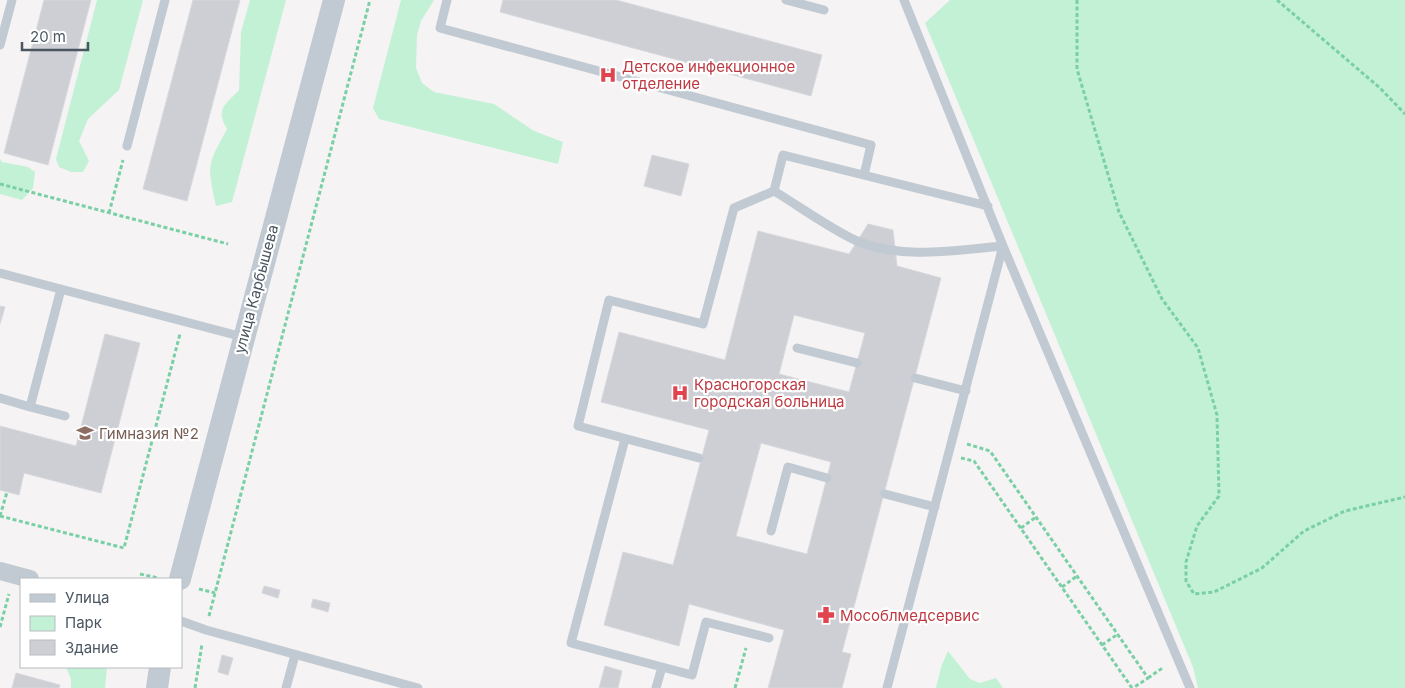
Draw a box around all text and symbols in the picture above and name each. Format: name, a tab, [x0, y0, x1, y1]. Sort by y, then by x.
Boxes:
scale bar	[22, 20, 89, 52]
text: 20 m	[30, 27, 66, 46]
place label: Детское инфекционное отделение	[622, 57, 795, 93]
hospital icon: Детское инфекционное отделение	[598, 65, 618, 85]
street label: улица Карбышева	[230, 223, 282, 355]
place label: Красногорская городская больница	[694, 375, 845, 411]
hospital icon: Красногорская городская больница	[670, 383, 690, 403]
school or university icon: Гимназия №2	[75, 423, 95, 443]
place label: Гимназия №2	[99, 424, 199, 443]
legend	[20, 578, 182, 668]
text: Улица	[65, 588, 109, 607]
pharmacy icon: Мособлмедсервис	[816, 605, 836, 625]
place label: Мособлмедсервис	[840, 606, 980, 625]
text: Парк	[65, 613, 102, 632]
text: Здание	[65, 638, 119, 657]

